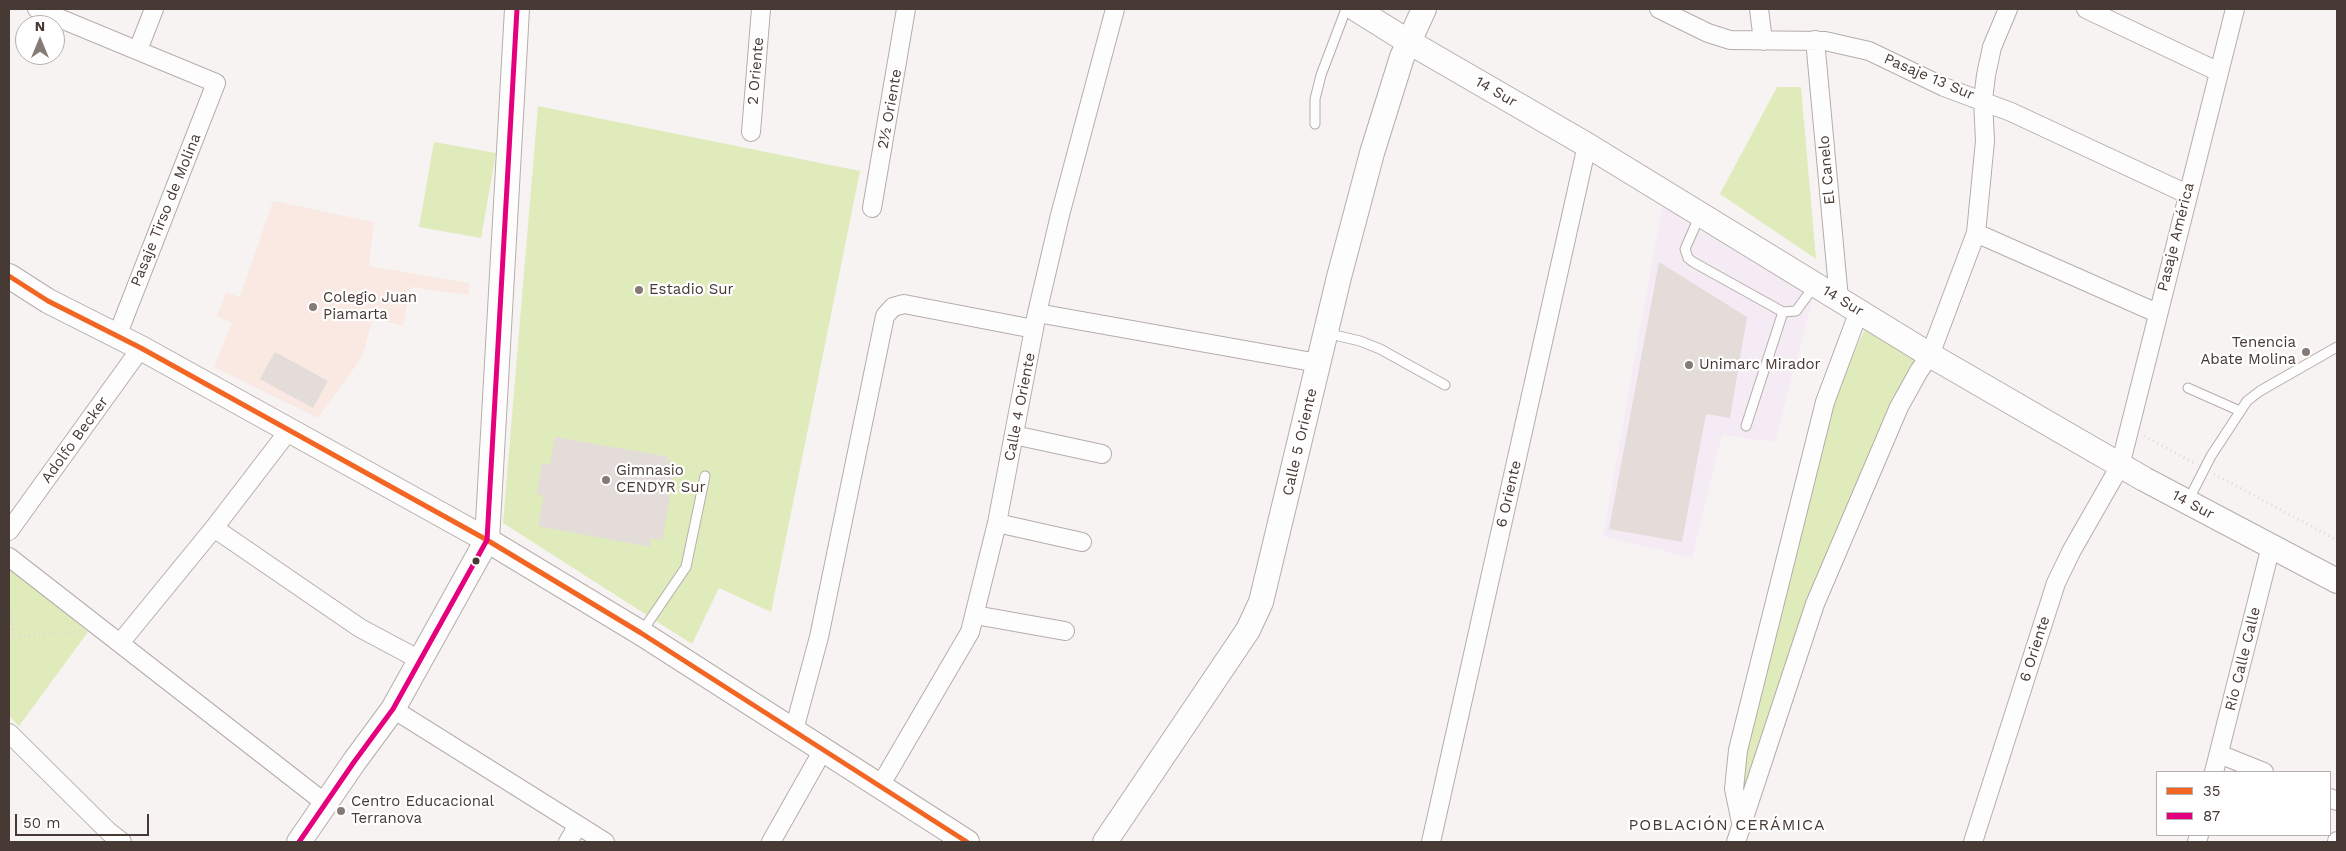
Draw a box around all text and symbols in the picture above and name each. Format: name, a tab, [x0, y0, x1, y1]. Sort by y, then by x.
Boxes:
north arrow	[15, 15, 65, 65]
text: N	[35, 18, 45, 34]
street label: 2 Oriente	[744, 36, 768, 106]
street label: Pasaje 13 Sur	[1881, 50, 1977, 104]
street label: 2½ Oriente	[874, 68, 906, 150]
street label: 14 Sur	[1472, 73, 1520, 111]
street label: Pasaje Tirso de Molina	[127, 131, 205, 289]
street label: El Canelo	[1815, 135, 1839, 205]
street label: Pasaje América	[2154, 181, 2198, 293]
place label: Estadio Sur	[649, 281, 734, 299]
street label: 14 Sur	[1819, 282, 1867, 320]
marker: Estadio Sur	[633, 284, 645, 296]
place label: Colegio Juan Piamarta	[323, 289, 417, 324]
marker: Colegio Juan Piamarta	[307, 301, 319, 313]
place label: Tenencia Abate Molina	[2200, 334, 2296, 369]
marker: Tenencia Abate Molina	[2300, 346, 2312, 358]
street label: Calle 4 Oriente	[1001, 351, 1039, 463]
place label: Unimarc Mirador	[1699, 356, 1821, 374]
marker: Unimarc Mirador	[1683, 359, 1695, 371]
street label: Calle 5 Oriente	[1279, 387, 1321, 497]
street label: Adolfo Becker	[38, 393, 112, 487]
street label: 6 Oriente	[1493, 459, 1525, 529]
place label: Gimnasio CENDYR Sur	[616, 462, 706, 497]
marker: Gimnasio CENDYR Sur	[600, 474, 612, 486]
street label: 14 Sur	[2169, 486, 2217, 524]
unlabelled marker	[471, 556, 481, 566]
street label: Río Calle Calle	[2221, 605, 2265, 713]
street label: 6 Oriente	[2016, 614, 2054, 684]
legend	[2156, 771, 2331, 836]
text: 35	[2203, 782, 2220, 800]
place label: Centro Educacional Terranova	[351, 793, 494, 828]
scale bar	[18, 804, 151, 836]
marker: Centro Educacional Terranova	[335, 805, 347, 817]
text: 87	[2203, 807, 2220, 825]
text: 50 m	[23, 814, 60, 832]
district label: POBLACIÓN CERÁMICA	[1626, 815, 1828, 835]

